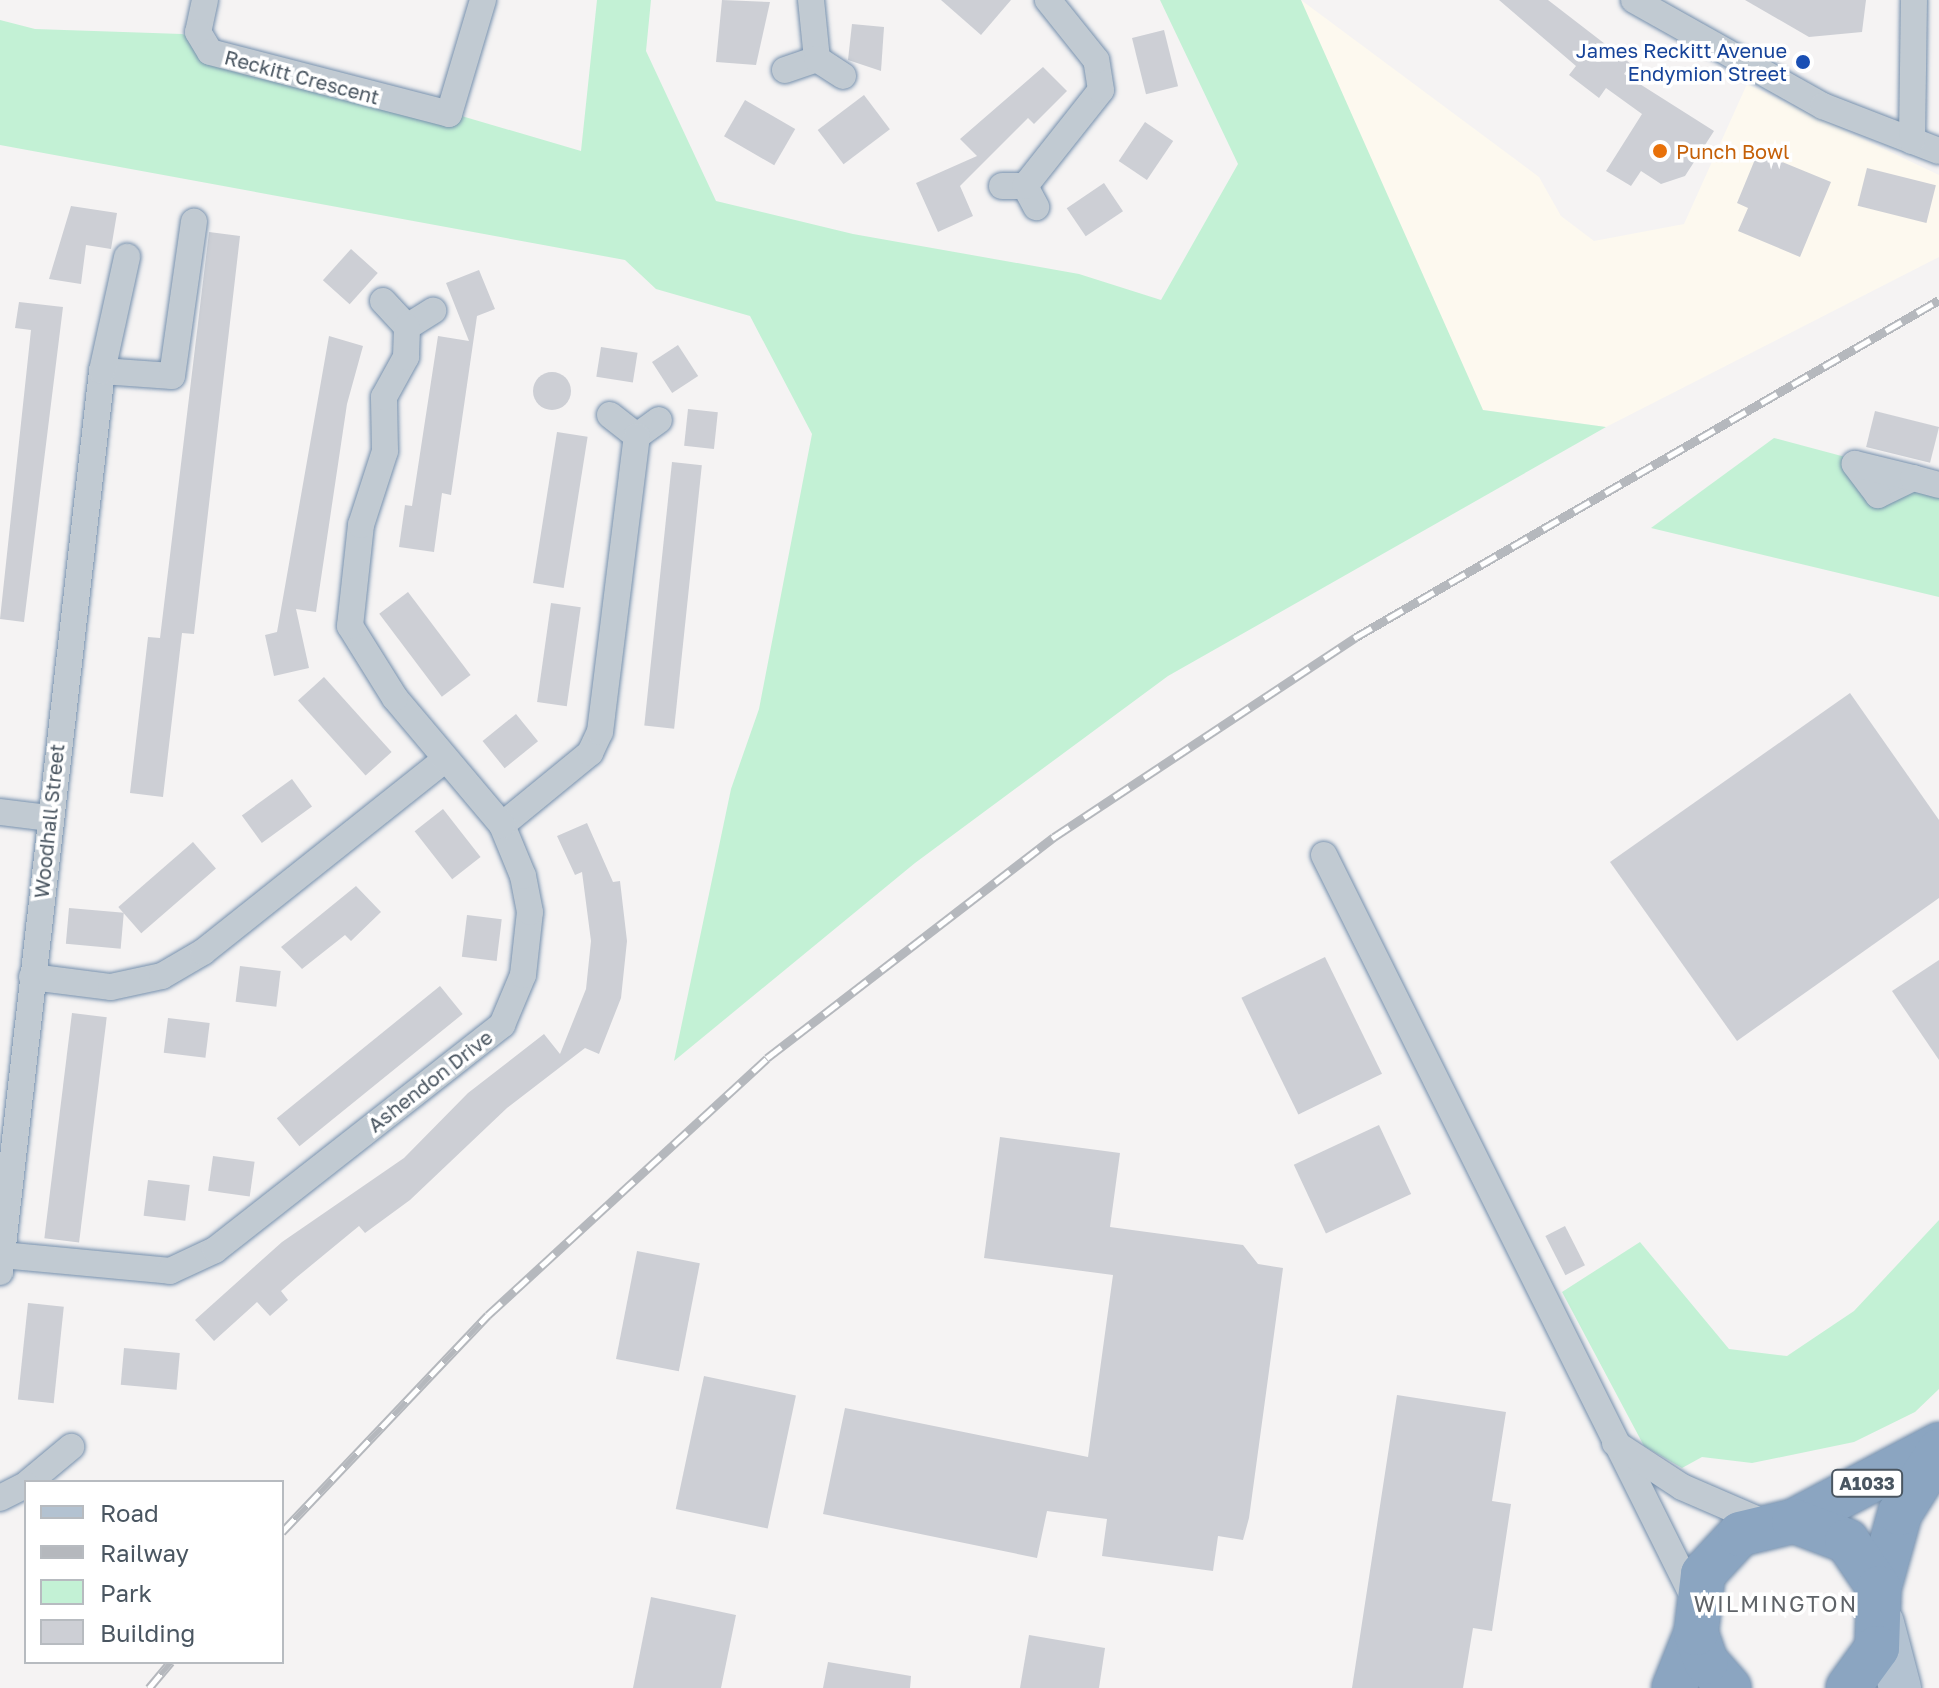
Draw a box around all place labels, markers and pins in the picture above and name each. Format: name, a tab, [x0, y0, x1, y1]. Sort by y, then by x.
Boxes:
place label: James Reckitt Avenue Endymion Street	[1576, 38, 1787, 85]
marker: James Reckitt Avenue Endymion Street	[1794, 53, 1812, 71]
place label: Punch Bowl	[1676, 139, 1789, 163]
marker: Punch Bowl	[1651, 142, 1669, 160]

